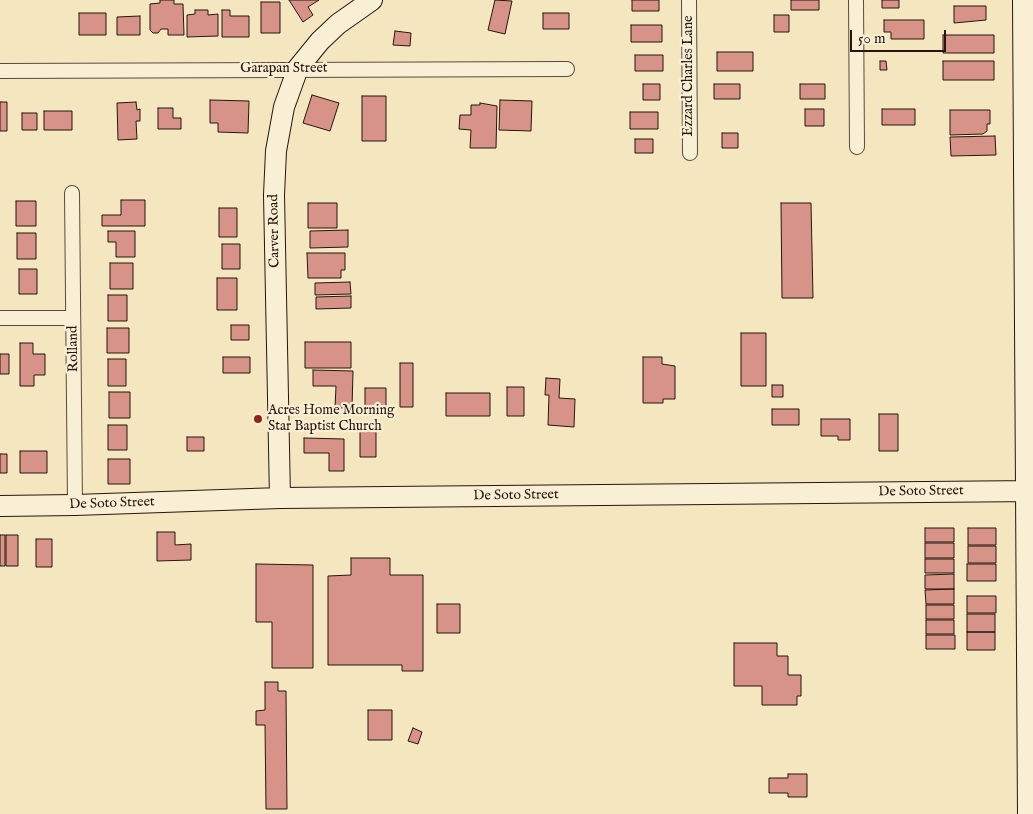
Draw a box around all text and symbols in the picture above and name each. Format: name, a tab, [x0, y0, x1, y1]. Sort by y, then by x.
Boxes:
street label: Ezzard Charles Lane	[681, 15, 697, 137]
scale bar	[853, 20, 949, 52]
text: 50 m	[858, 29, 886, 48]
street label: Garapan Street	[240, 61, 328, 77]
street label: Carver Road	[266, 194, 284, 268]
street label: Rolland	[65, 325, 83, 373]
place label: Acres Home Morning Star Baptist Church	[268, 403, 395, 436]
marker: Acres Home Morning Star Baptist Church	[252, 413, 264, 425]
street label: De Soto Street	[878, 483, 964, 501]
street label: De Soto Street	[473, 487, 559, 505]
street label: De Soto Street	[69, 494, 155, 514]

